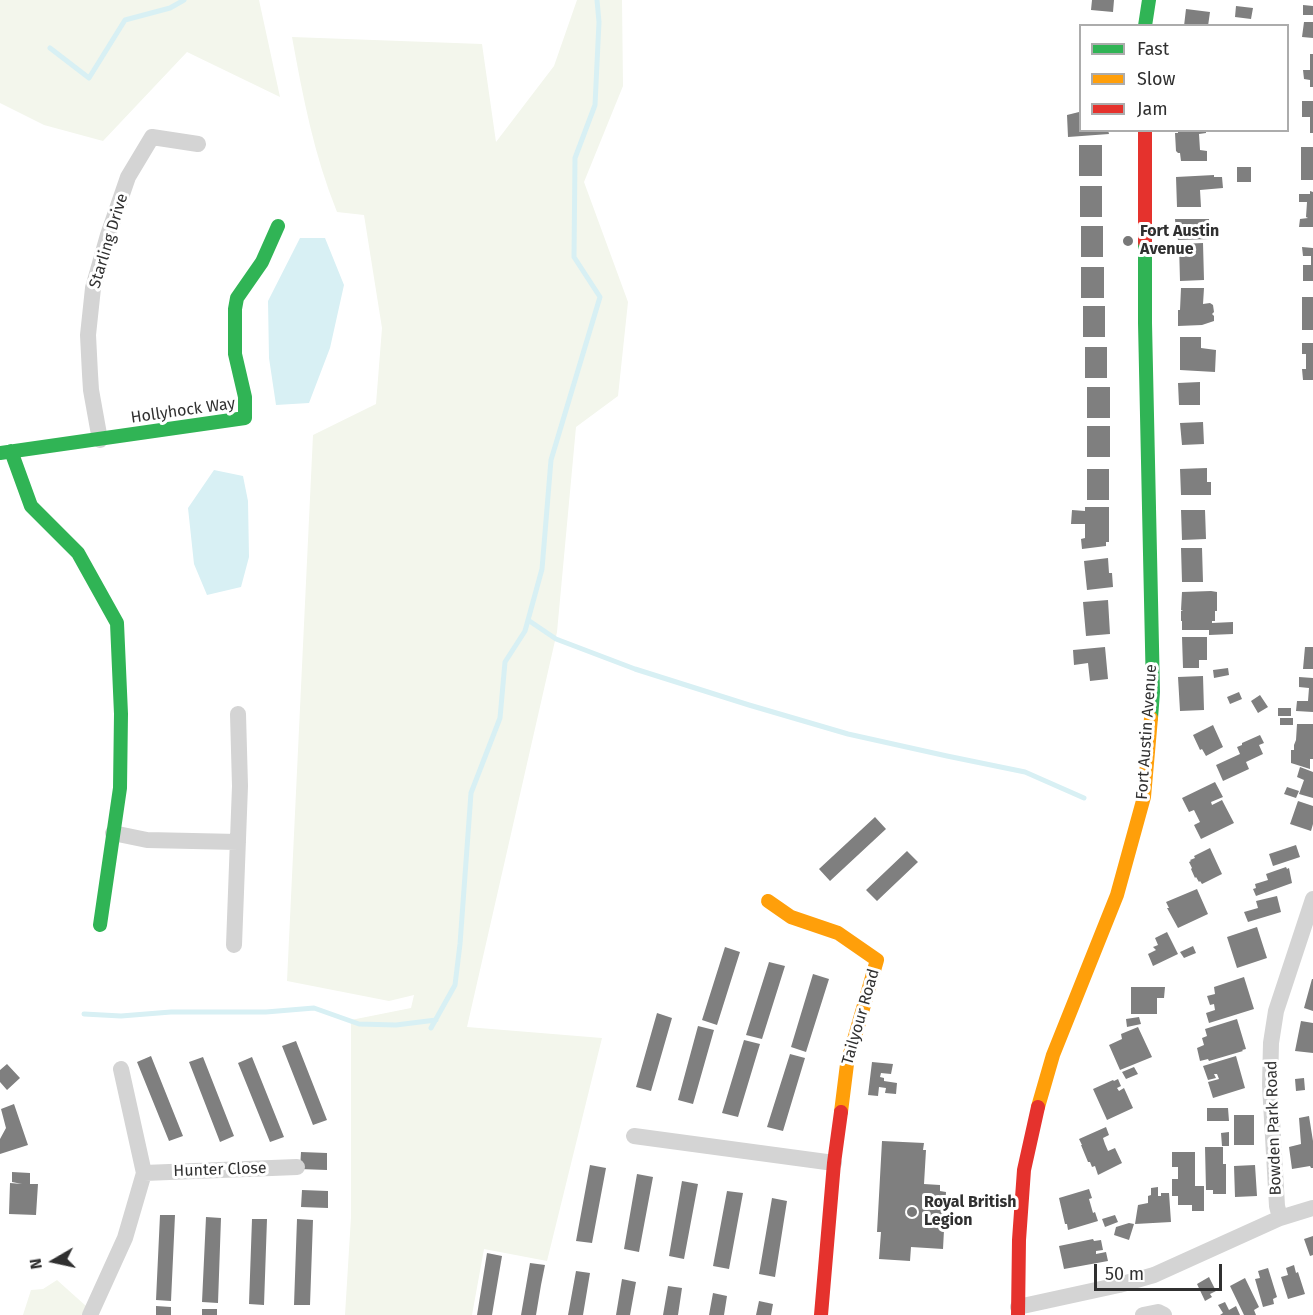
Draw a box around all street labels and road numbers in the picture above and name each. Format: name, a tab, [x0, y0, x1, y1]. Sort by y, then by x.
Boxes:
street label: Starling Drive	[86, 191, 132, 291]
street label: Hollyhock Way	[130, 394, 236, 428]
street label: Fort Austin Avenue	[1133, 664, 1161, 800]
street label: Tailyour Road	[838, 967, 884, 1067]
street label: Bowden Park Road	[1262, 1060, 1286, 1196]
street label: Hunter Close	[173, 1159, 267, 1181]

